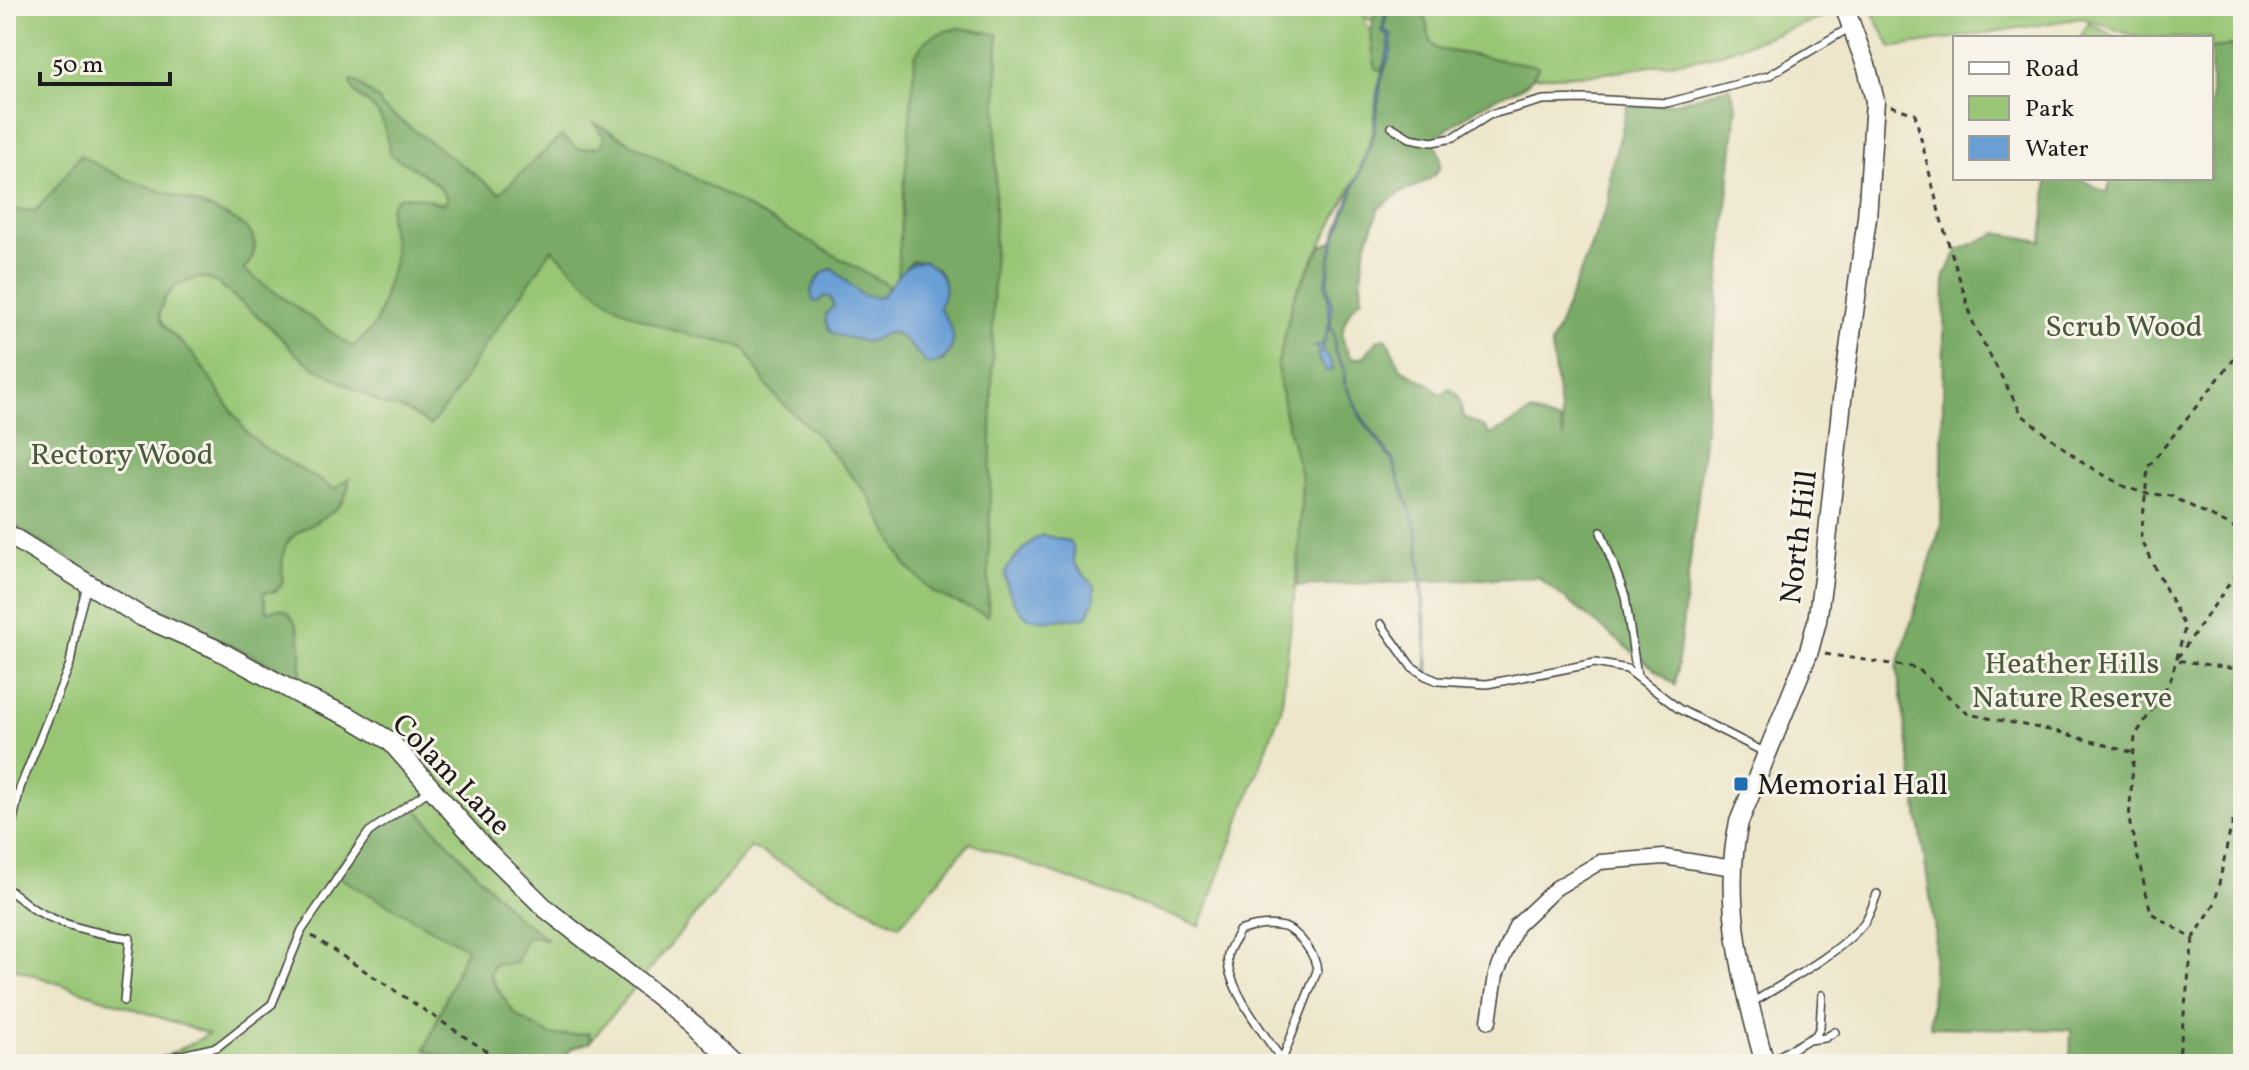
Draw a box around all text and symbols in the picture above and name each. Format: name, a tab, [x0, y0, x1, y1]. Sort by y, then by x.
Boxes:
scale bar	[40, 36, 170, 86]
legend	[1953, 36, 2213, 180]
text: 50 m	[52, 49, 104, 83]
text: Road	[2025, 53, 2079, 87]
text: Park	[2025, 93, 2074, 127]
text: Water	[2025, 133, 2089, 167]
park label: Scrub Wood	[2045, 307, 2203, 349]
park label: Rectory Wood	[30, 435, 214, 477]
street label: North Hill	[1771, 468, 1829, 607]
park label: Heather Hills Nature Reserve	[1972, 644, 2172, 720]
street label: Colam Lane	[381, 705, 520, 846]
place label: Memorial Hall	[1757, 765, 1948, 807]
marker: Memorial Hall	[1732, 775, 1750, 793]

